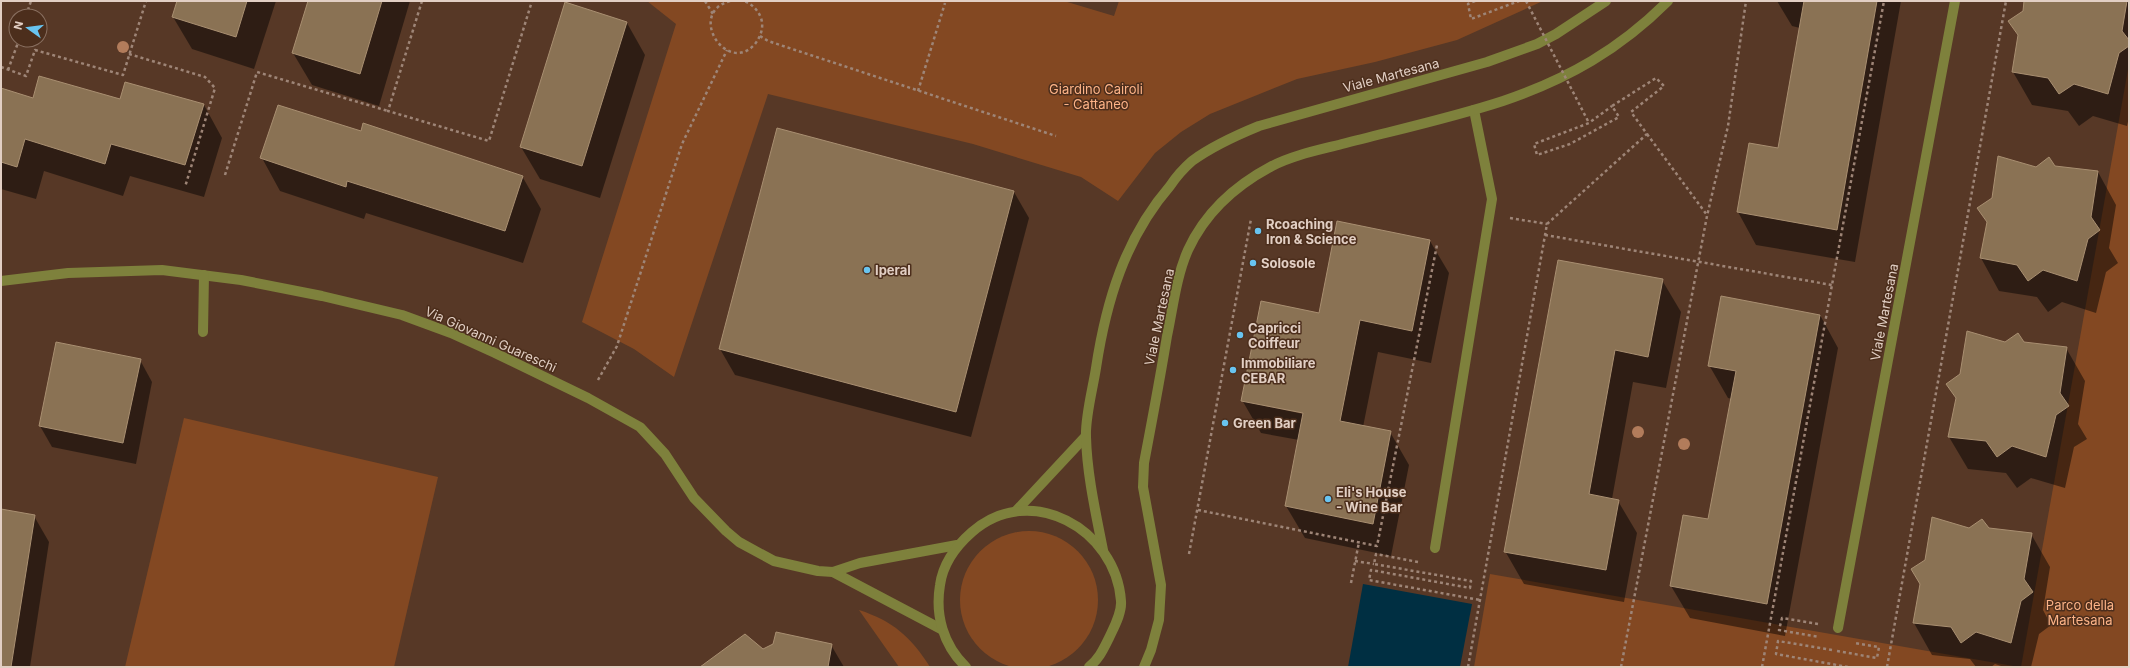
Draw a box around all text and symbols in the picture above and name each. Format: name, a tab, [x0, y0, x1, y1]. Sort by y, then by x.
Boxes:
north arrow	[8, 8, 48, 48]
text: N	[10, 20, 26, 31]
street label: Viale Martesana	[1341, 54, 1441, 96]
park label: Giardino Cairoli - Cattaneo	[1049, 81, 1143, 112]
place label: Rcoaching Iron & Science	[1266, 216, 1357, 247]
marker: Rcoaching Iron & Science	[1253, 226, 1263, 236]
place label: Solosole	[1261, 255, 1316, 271]
marker: Solosole	[1248, 258, 1258, 268]
place label: Iperal	[875, 262, 911, 278]
street label: Viale Martesana	[1867, 262, 1901, 362]
marker: Iperal	[862, 265, 872, 275]
street label: Viale Martesana	[1141, 267, 1177, 367]
street label: Via Giovanni Guareschi	[423, 303, 559, 375]
place label: Capricci Coiffeur	[1248, 320, 1301, 351]
marker: Capricci Coiffeur	[1235, 330, 1245, 340]
place label: Immobiliare CEBAR	[1241, 355, 1316, 386]
marker: Immobiliare CEBAR	[1228, 365, 1238, 375]
place label: Green Bar	[1233, 415, 1297, 431]
marker: Green Bar	[1220, 418, 1230, 428]
place label: Eli's House - Wine Bar	[1336, 484, 1407, 515]
marker: Eli's House - Wine Bar	[1323, 494, 1333, 504]
park label: Parco della Martesana	[2046, 597, 2114, 628]

